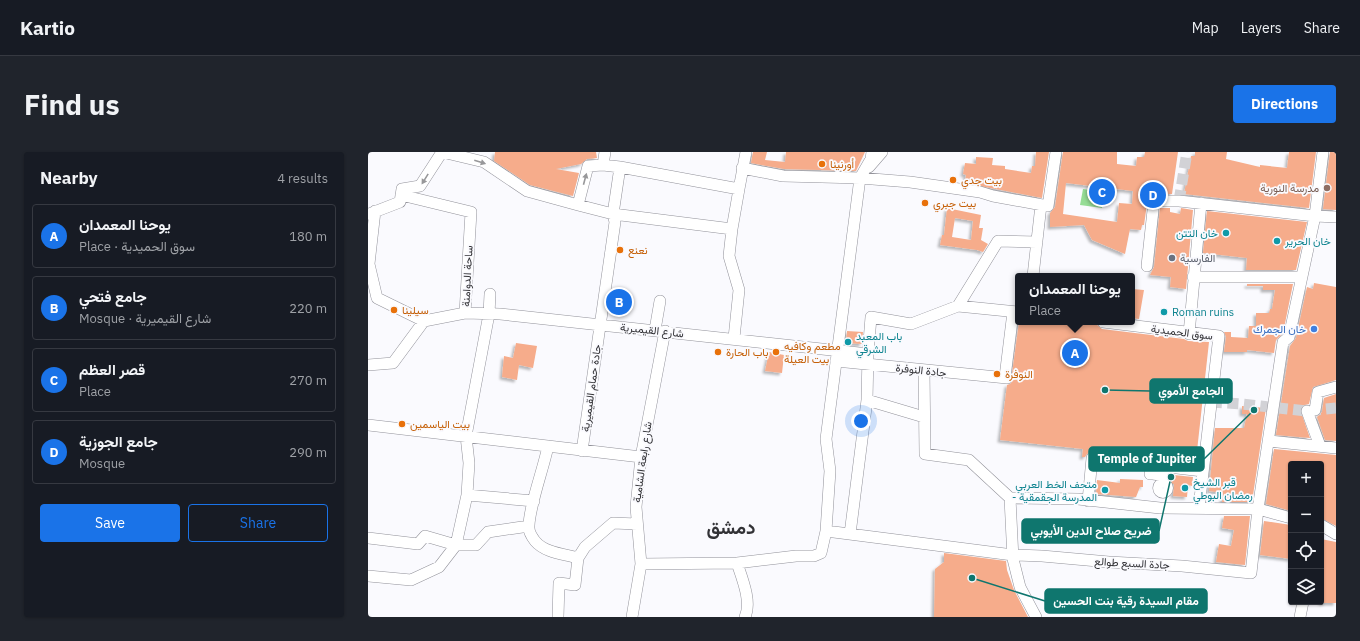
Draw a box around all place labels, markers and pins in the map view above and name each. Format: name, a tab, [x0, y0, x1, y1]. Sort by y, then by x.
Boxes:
place label: أورنينا	[830, 157, 855, 171]
marker: أورنينا	[817, 159, 827, 169]
place label: بيت جدي	[961, 173, 1002, 190]
marker: بيت جدي	[948, 175, 958, 185]
pin: C	[1089, 177, 1115, 207]
pin: D	[1140, 180, 1166, 210]
place label: مدرسة النورية	[1260, 181, 1319, 195]
marker: مدرسة النورية	[1322, 183, 1332, 193]
place label: بيت جبري	[933, 196, 976, 213]
marker: بيت جبري	[920, 198, 930, 208]
place label: خان التتن	[1176, 226, 1218, 240]
marker: خان التتن	[1221, 228, 1231, 238]
place label: خان الحرير	[1284, 234, 1331, 248]
marker: خان الحرير	[1272, 236, 1282, 246]
place label: نعنع	[628, 243, 648, 258]
marker: نعنع	[615, 245, 625, 255]
place label: الفارسية	[1180, 251, 1215, 265]
marker: الفارسية	[1167, 253, 1177, 263]
pin: B	[606, 287, 632, 317]
place label: سيلينا	[402, 303, 429, 317]
marker: سيلينا	[389, 305, 399, 315]
place label: Roman ruins	[1172, 305, 1234, 319]
marker: Roman ruins	[1159, 307, 1169, 317]
place label: خان الجمرك	[1253, 322, 1306, 336]
marker: خان الجمرك	[1309, 324, 1319, 334]
place label: باب المعبد الشرقي	[856, 329, 902, 359]
marker: باب المعبد الشرقي	[843, 337, 853, 347]
pin: A	[1062, 338, 1088, 368]
place label: مطعم وكافيه بيت العيلة	[784, 339, 841, 366]
place label: باب الحارة	[726, 345, 768, 359]
marker: باب الحارة	[713, 347, 723, 357]
marker: مطعم وكافيه بيت العيلة	[771, 347, 781, 357]
place label: النوفرة	[1005, 367, 1033, 381]
marker: النوفرة	[992, 369, 1002, 379]
callout: الجامع الأموي	[1150, 379, 1232, 403]
place label: بيت الياسمين	[410, 417, 470, 431]
marker: بيت الياسمين	[397, 419, 407, 429]
callout: Temple of Jupiter	[1089, 447, 1204, 471]
place label: قبر الشيخ رمضان البوطي	[1193, 475, 1253, 505]
place label: متحف الخط العربي - المدرسة الجقمقية	[1012, 477, 1097, 504]
marker: قبر الشيخ رمضان البوطي	[1180, 483, 1190, 493]
marker: متحف الخط العربي - المدرسة الجقمقية	[1100, 485, 1110, 495]
callout: ضريح صلاح الدين الأيوبي	[1022, 519, 1159, 543]
callout: مقام السيدة رقية بنت الحسين	[1045, 589, 1207, 613]

